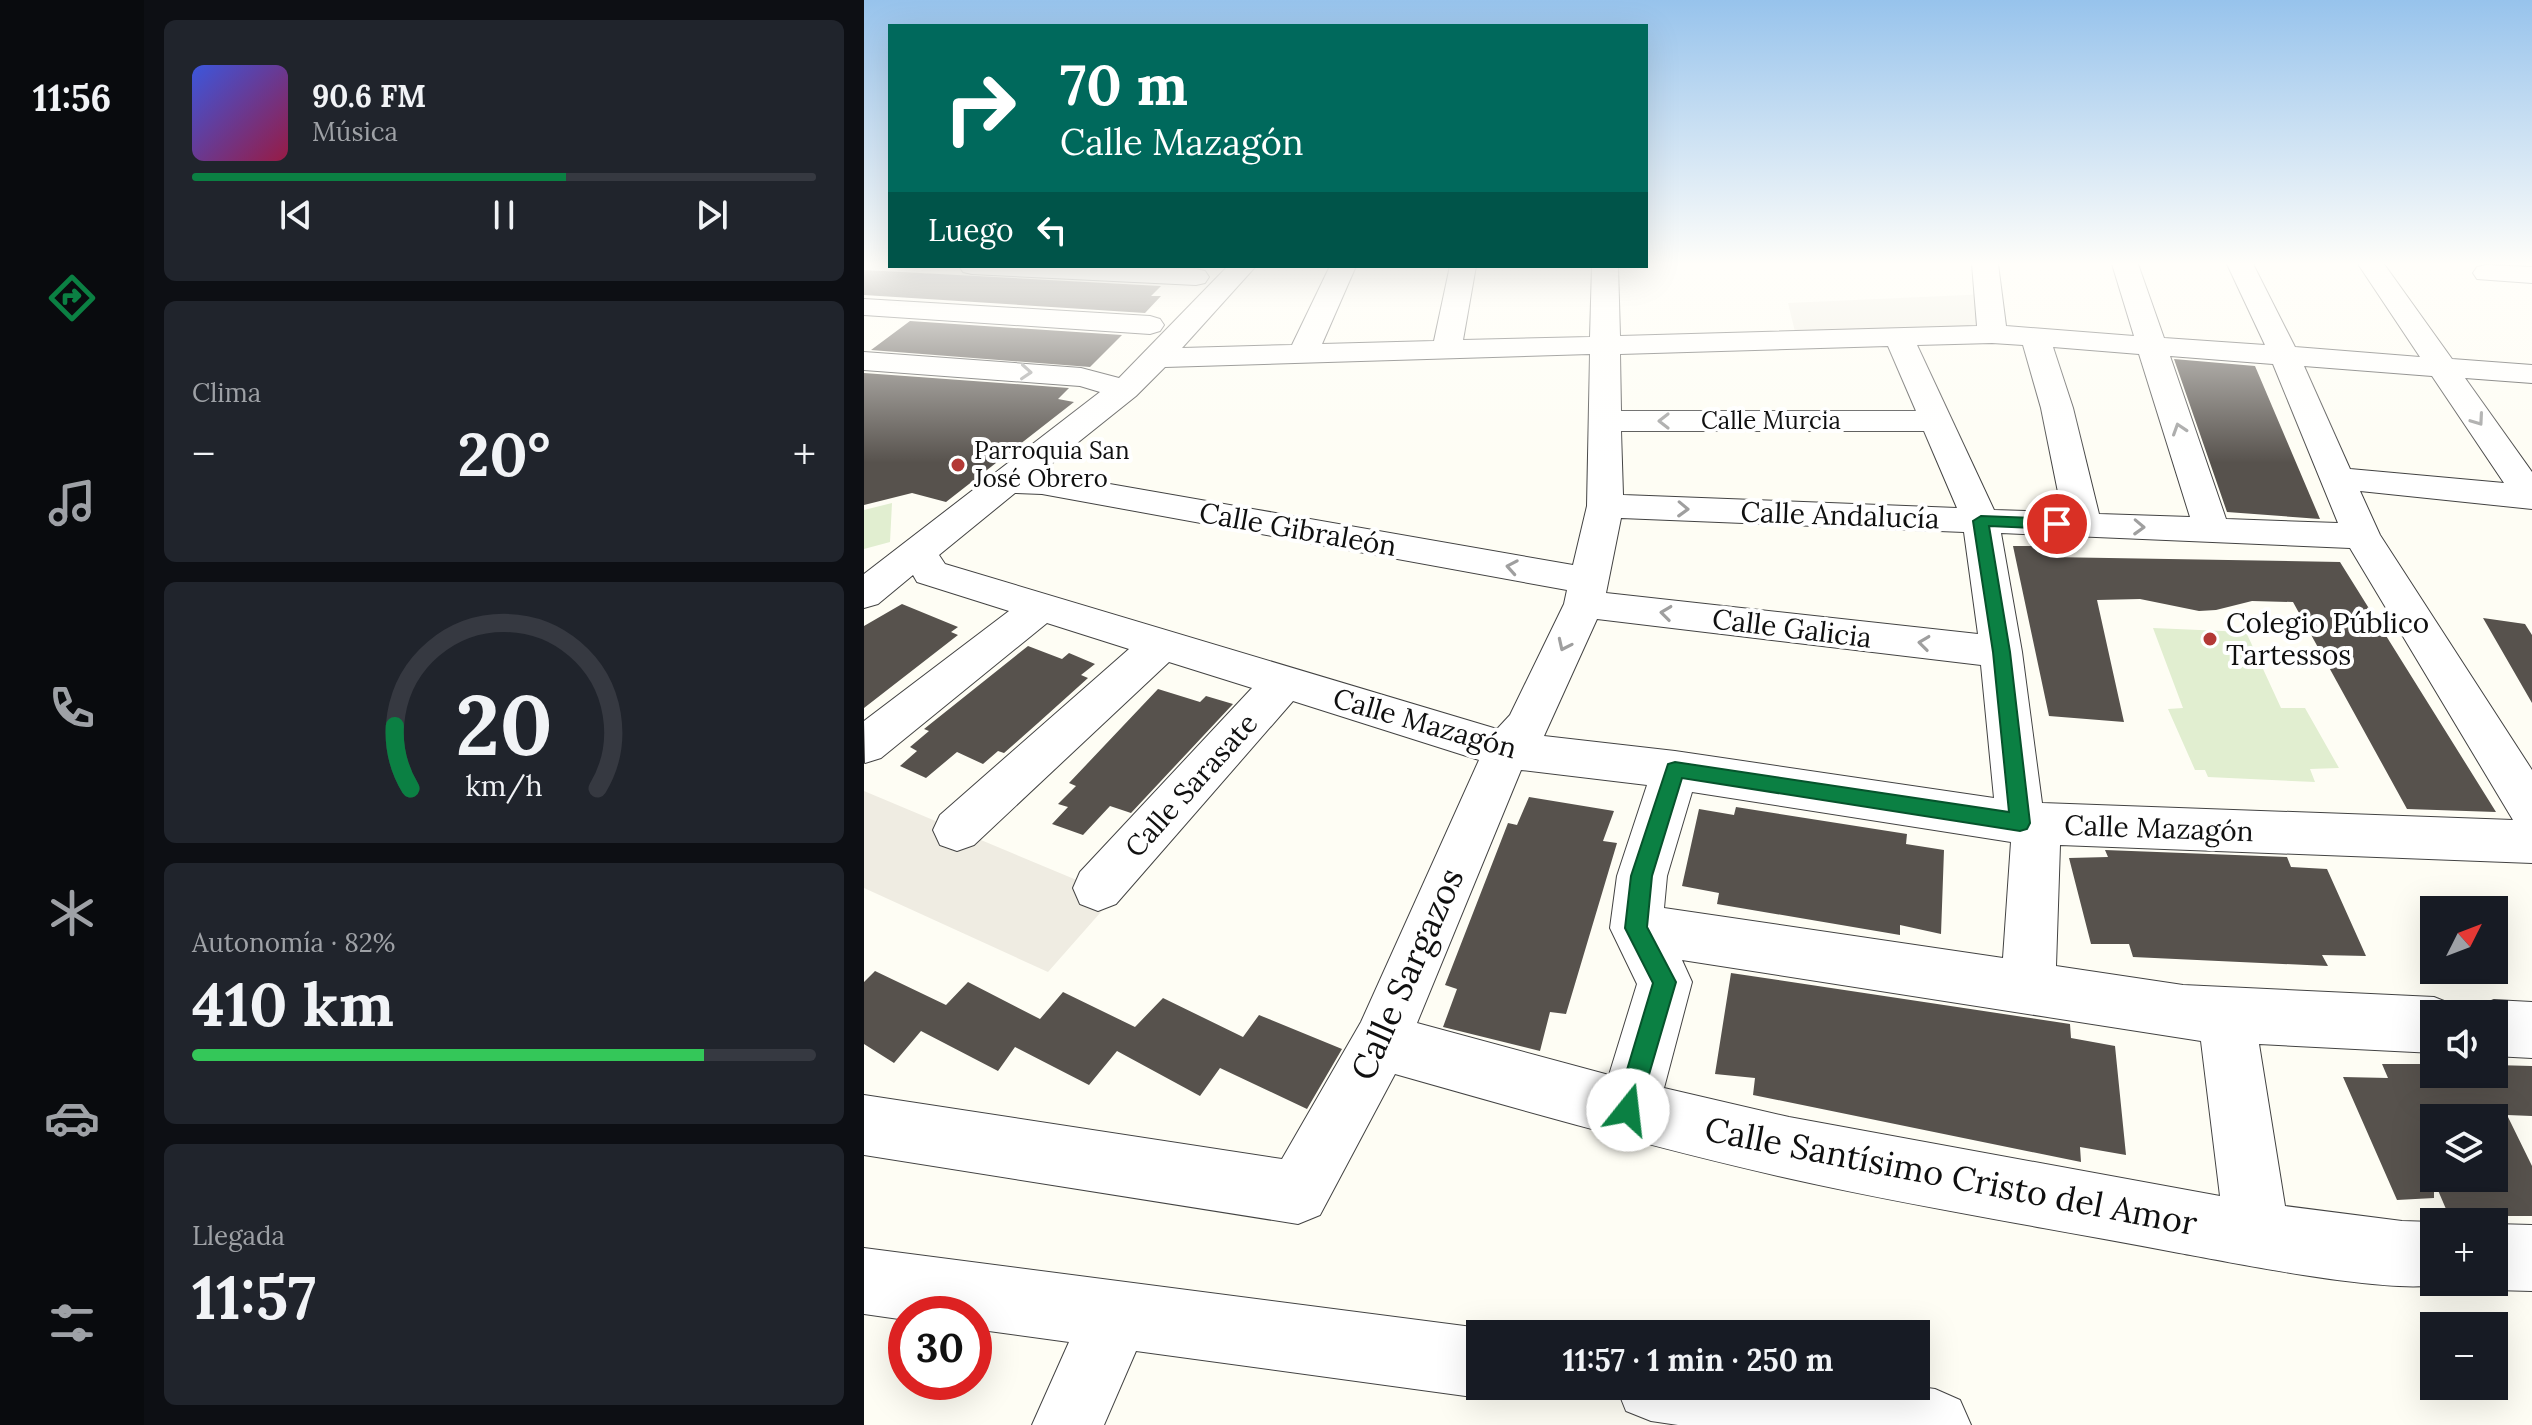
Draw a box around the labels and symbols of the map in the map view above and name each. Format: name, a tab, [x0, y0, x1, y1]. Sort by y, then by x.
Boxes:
one-way arrow	[1020, 364, 1033, 381]
street label: Calle Murcia	[1701, 405, 1841, 436]
one-way arrow	[1657, 412, 1670, 430]
one-way arrow	[2468, 412, 2483, 426]
one-way arrow	[2172, 423, 2188, 437]
place label: Parroquia San José Obrero	[973, 435, 1130, 494]
marker: Parroquia San José Obrero	[949, 456, 967, 474]
pin	[2023, 490, 2091, 558]
street label: Calle Gibraleón	[1197, 494, 1399, 564]
street label: Calle Andalucía	[1740, 494, 1940, 536]
one-way arrow	[1677, 501, 1690, 518]
one-way arrow	[2133, 519, 2146, 536]
one-way arrow	[1505, 560, 1519, 577]
street label: Calle Galicia	[1710, 600, 1874, 656]
one-way arrow	[1659, 605, 1672, 622]
place label: Colegio Público Tartessos	[2226, 605, 2429, 673]
marker: Colegio Público Tartessos	[2201, 630, 2219, 648]
one-way arrow	[1917, 635, 1930, 652]
one-way arrow	[1558, 637, 1574, 652]
street label: Calle Mazagón	[1329, 680, 1521, 766]
street label: Calle Sarasate	[1117, 705, 1265, 865]
street label: Calle Mazagón	[2064, 807, 2254, 849]
street label: Calle Sargazos	[1341, 861, 1473, 1087]
north arrow	[2420, 896, 2508, 984]
position arrow	[1586, 1068, 1670, 1152]
street label: Calle Santísimo Cristo del Amor	[1701, 1107, 2201, 1244]
speed limit sign: 30	[888, 1296, 992, 1400]

